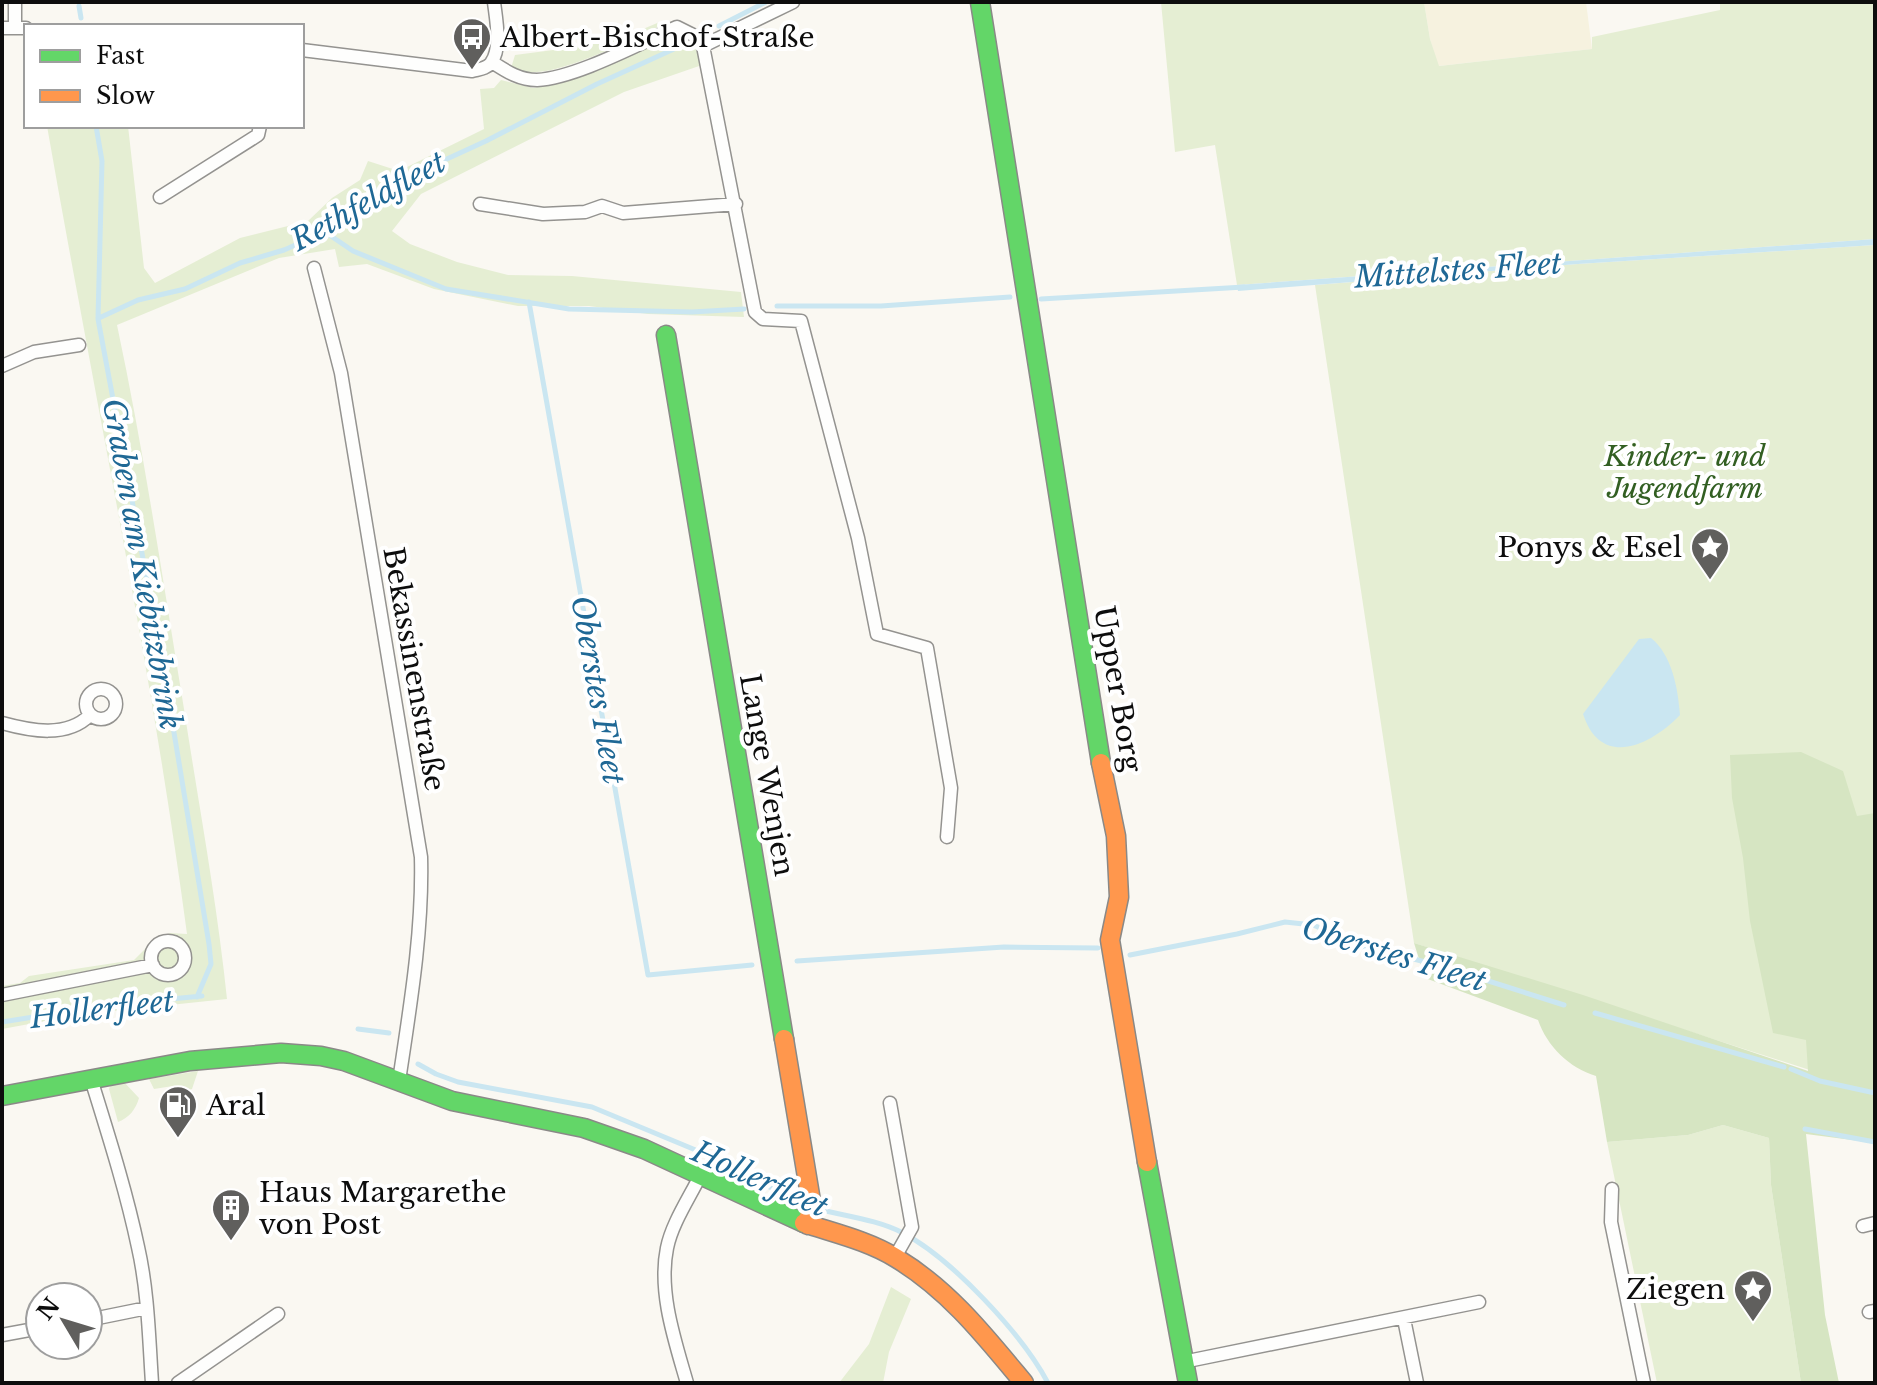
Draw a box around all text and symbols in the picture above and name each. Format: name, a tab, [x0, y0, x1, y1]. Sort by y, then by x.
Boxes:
bus stop icon: Albert-Bischof-Straße	[451, 16, 493, 71]
place label: Albert-Bischof-Straße	[499, 20, 814, 55]
legend	[24, 24, 304, 128]
text: Fast	[96, 41, 144, 70]
text: Slow	[96, 81, 155, 110]
water label: Rethfeldfleet	[283, 143, 452, 259]
water label: Mittelstes Fleet	[1352, 244, 1563, 296]
water label: Graben am Kiebitzbrink	[95, 395, 189, 733]
park label: Kinder- und Jugendfarm	[1603, 439, 1766, 506]
place icon: Ponys & Esel	[1689, 526, 1731, 581]
place label: Ponys & Esel	[1498, 530, 1682, 565]
street label: Bekassinenstraße	[375, 544, 453, 794]
water label: Oberstes Fleet	[563, 593, 633, 787]
street label: Upper Borg	[1086, 603, 1150, 776]
street label: Lange Wenjen	[732, 671, 802, 879]
water label: Oberstes Fleet	[1297, 908, 1491, 1000]
water label: Hollerfleet	[27, 982, 176, 1036]
fuel station icon: Aral	[157, 1084, 199, 1139]
place label: Aral	[205, 1088, 266, 1123]
water label: Hollerfleet	[685, 1132, 834, 1225]
place label: Haus Margarethe von Post	[259, 1175, 507, 1242]
building icon: Haus Margarethe von Post	[210, 1187, 252, 1242]
place icon: Ziegen	[1732, 1268, 1774, 1323]
place label: Ziegen	[1626, 1272, 1725, 1307]
north arrow	[24, 1281, 104, 1361]
text: N	[32, 1292, 66, 1325]

